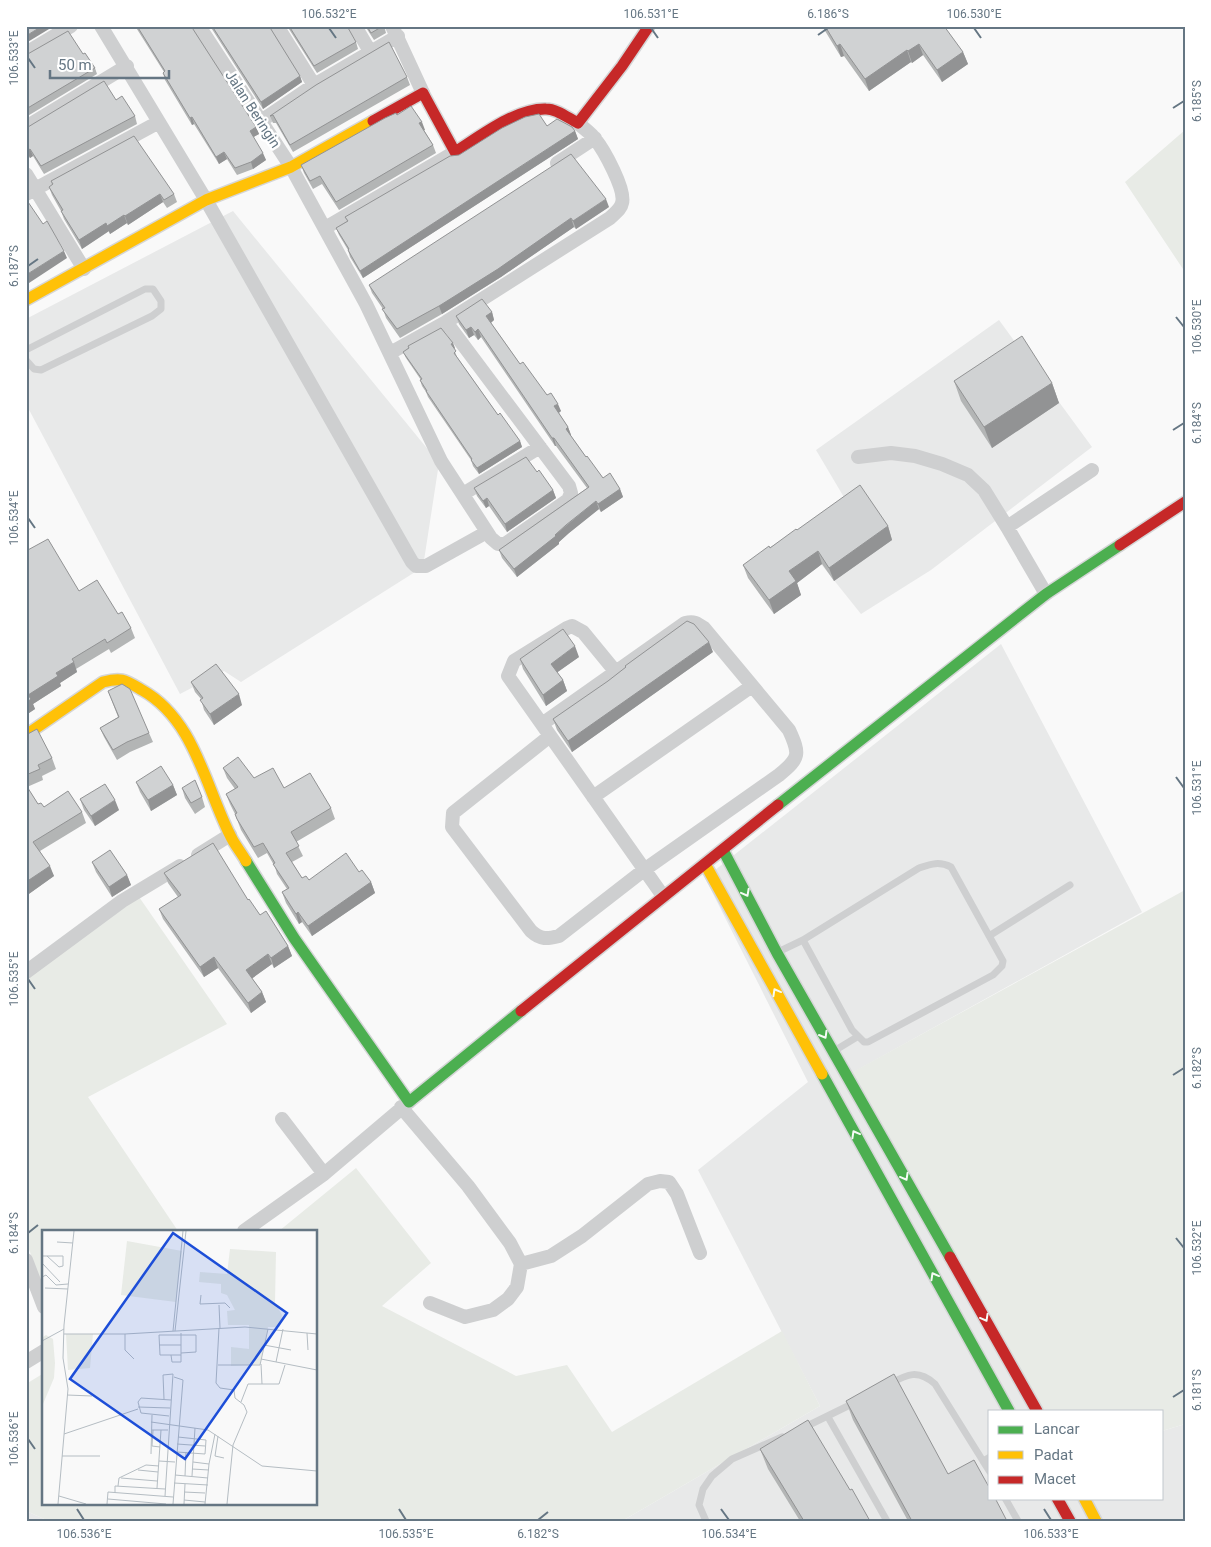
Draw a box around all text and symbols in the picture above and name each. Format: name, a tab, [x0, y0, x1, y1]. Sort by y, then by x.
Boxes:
text: 106.532°E	[302, 7, 357, 21]
text: 106.531°E	[624, 7, 679, 21]
text: 6.186°S	[807, 7, 849, 21]
text: 106.530°E	[947, 7, 1002, 21]
text: 106.533°E	[7, 30, 21, 85]
scale bar	[50, 48, 169, 80]
text: 50 m	[58, 56, 92, 74]
street label: Jalan Beringin	[222, 67, 284, 151]
text: 6.185°S	[1190, 80, 1204, 122]
text: 6.187°S	[7, 245, 21, 287]
text: 106.530°E	[1190, 299, 1204, 354]
text: 6.184°S	[1190, 402, 1204, 444]
text: 106.534°E	[7, 490, 21, 545]
text: 106.531°E	[1190, 760, 1204, 815]
one-way arrow	[740, 888, 750, 897]
text: 106.535°E	[7, 951, 21, 1006]
one-way arrow	[772, 989, 782, 998]
one-way arrow	[818, 1030, 828, 1039]
text: 6.182°S	[1190, 1047, 1204, 1089]
one-way arrow	[851, 1131, 861, 1140]
one-way arrow	[899, 1171, 909, 1180]
text: 6.184°S	[7, 1212, 21, 1254]
text: 106.532°E	[1190, 1220, 1204, 1275]
inset map	[42, 1230, 318, 1504]
one-way arrow	[930, 1273, 940, 1282]
one-way arrow	[979, 1313, 989, 1322]
text: 6.181°S	[1190, 1369, 1204, 1411]
legend	[988, 1410, 1164, 1500]
text: 106.536°E	[7, 1411, 21, 1466]
text: Lancar	[1034, 1420, 1080, 1438]
text: Padat	[1034, 1446, 1073, 1464]
text: Macet	[1034, 1470, 1076, 1488]
text: 106.536°E	[57, 1527, 112, 1541]
text: 106.535°E	[379, 1527, 434, 1541]
text: 6.182°S	[517, 1527, 559, 1541]
text: 106.534°E	[702, 1527, 757, 1541]
text: 106.533°E	[1024, 1527, 1079, 1541]

